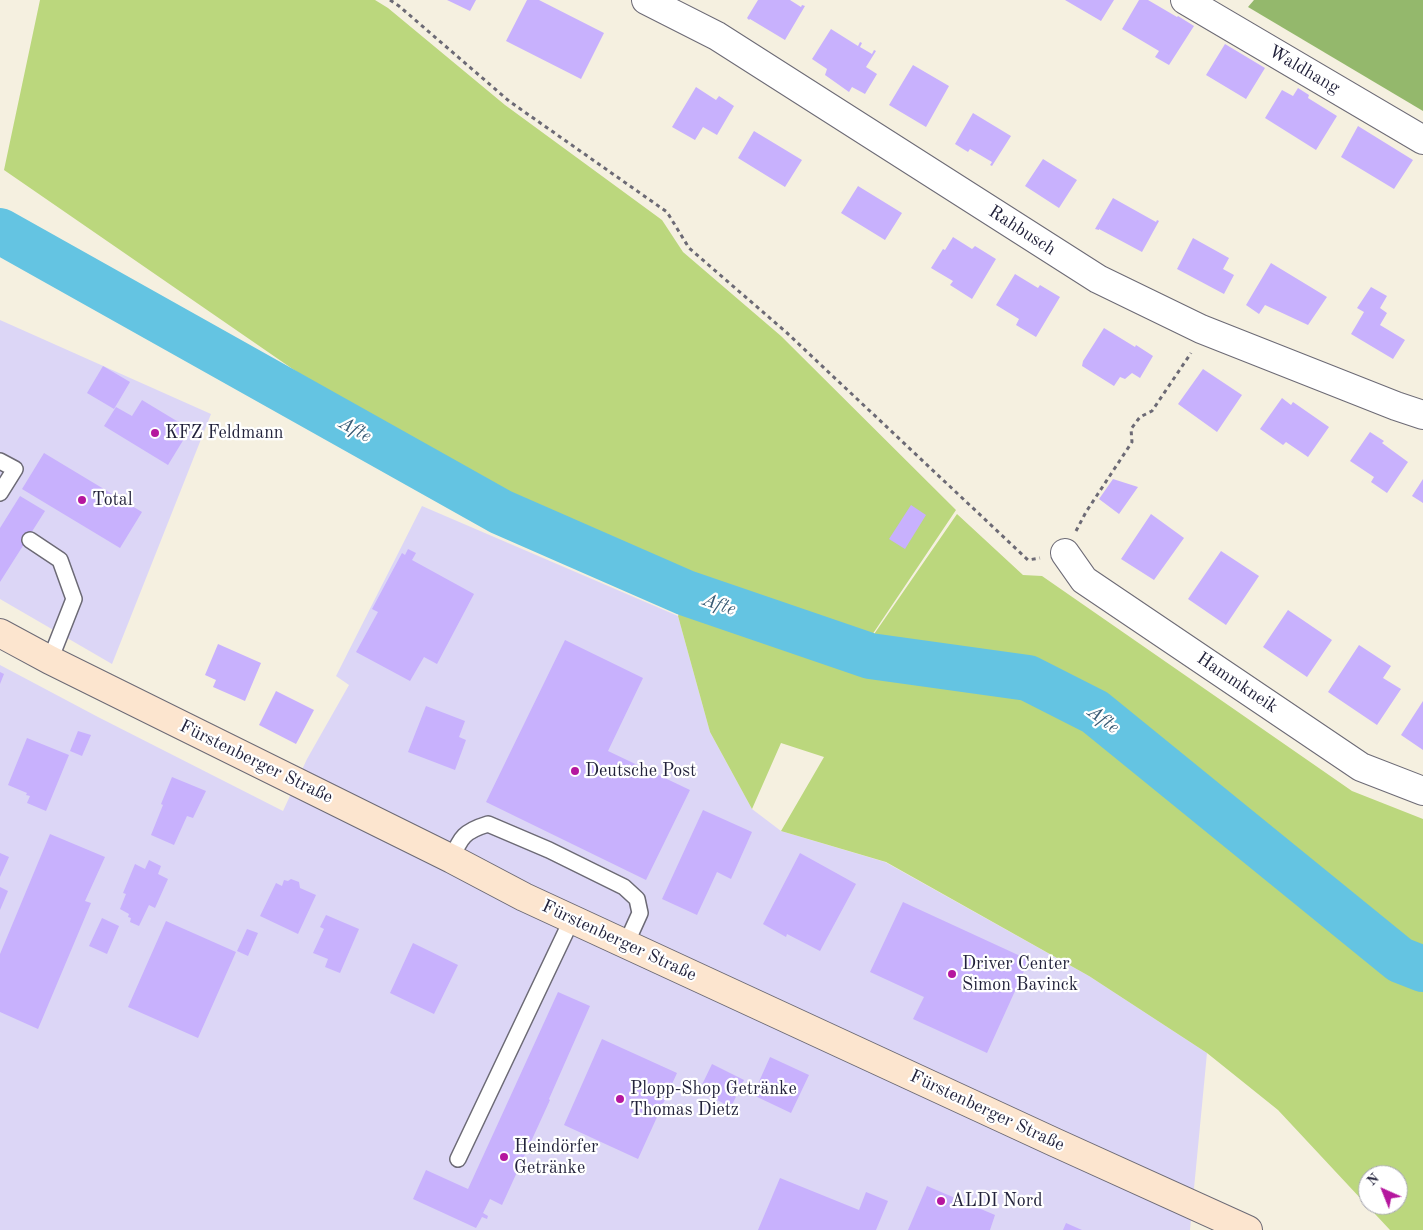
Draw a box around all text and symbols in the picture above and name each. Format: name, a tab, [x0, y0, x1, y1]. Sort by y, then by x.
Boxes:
street label: Waldhang	[1264, 41, 1344, 99]
street label: Rahbusch	[984, 201, 1060, 261]
water label: Afte	[335, 412, 375, 448]
place label: KFZ Feldmann	[165, 422, 284, 444]
marker: KFZ Feldmann	[149, 427, 161, 439]
place label: Total	[92, 489, 133, 511]
marker: Total	[76, 494, 88, 506]
water label: Afte	[699, 589, 739, 621]
street label: Hammkneik	[1192, 648, 1282, 718]
water label: Afte	[1083, 701, 1123, 739]
street label: Fürstenberger Straße	[176, 715, 336, 809]
place label: Deutsche Post	[585, 760, 696, 782]
marker: Deutsche Post	[569, 765, 581, 777]
street label: Fürstenberger Straße	[538, 896, 700, 986]
place label: Driver Center Simon Bavinck	[962, 953, 1078, 996]
marker: Driver Center Simon Bavinck	[946, 968, 958, 980]
street label: Fürstenberger Straße	[906, 1066, 1068, 1156]
place label: Plopp-Shop Getränke Thomas Dietz	[630, 1078, 797, 1120]
marker: Plopp-Shop Getränke Thomas Dietz	[614, 1093, 626, 1105]
place label: Heindörfer Getränke	[514, 1136, 598, 1178]
marker: Heindörfer Getränke	[498, 1151, 510, 1163]
north arrow	[1358, 1165, 1408, 1215]
text: N	[1365, 1171, 1382, 1189]
place label: ALDI Nord	[951, 1190, 1043, 1212]
marker: ALDI Nord	[935, 1195, 947, 1207]

